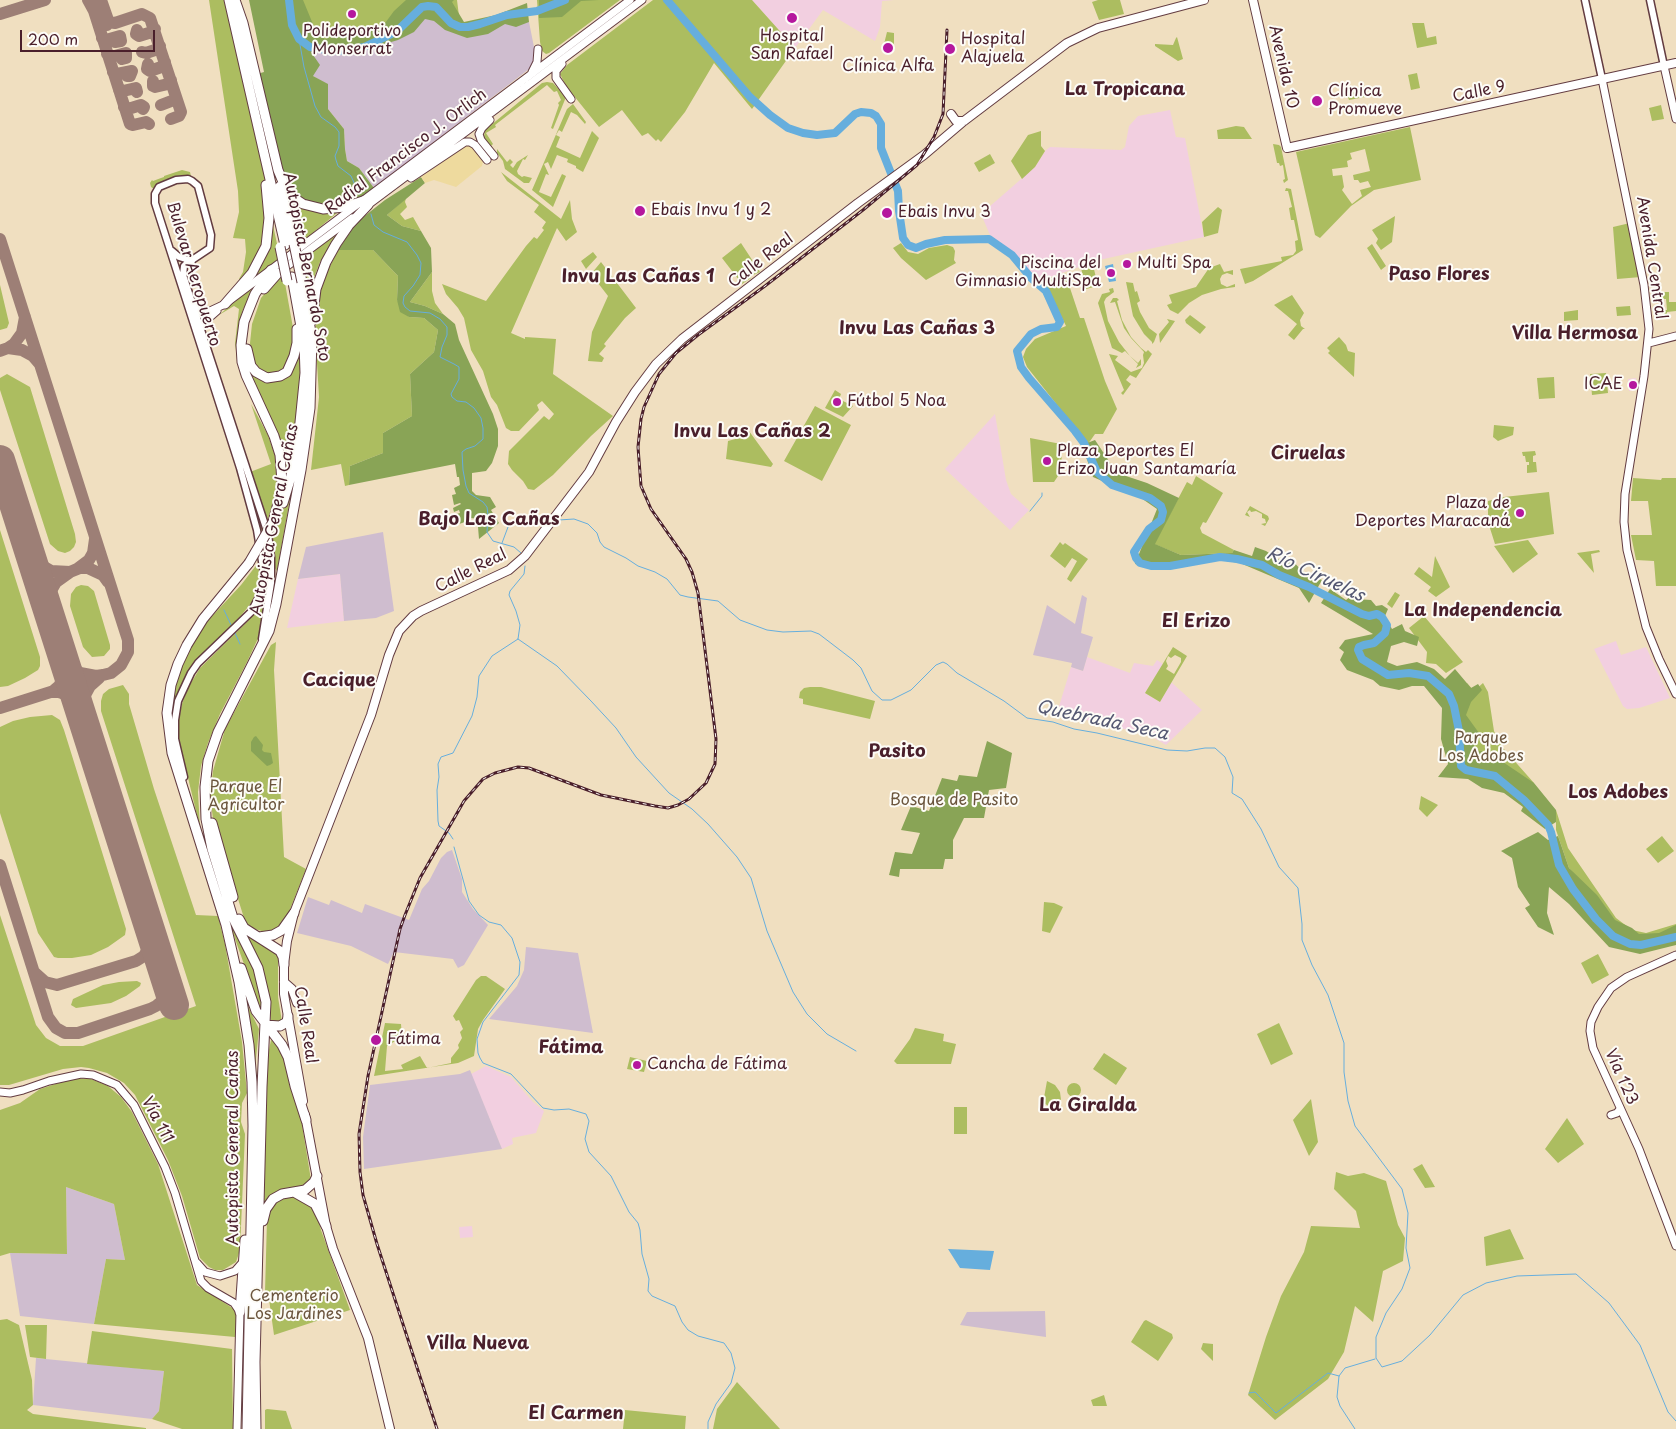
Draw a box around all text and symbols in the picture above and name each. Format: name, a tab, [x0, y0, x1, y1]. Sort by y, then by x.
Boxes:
marker: Polideportivo Monserrat	[346, 8, 358, 20]
marker: Hospital San Rafael	[785, 11, 799, 25]
scale bar	[22, 20, 158, 52]
place label: Polideportivo Monserrat	[303, 22, 401, 60]
street label: Avenida 10	[1264, 23, 1302, 111]
text: 200 m	[28, 27, 78, 50]
place label: Hospital San Rafael	[751, 27, 833, 65]
place label: Hospital Alajuela	[961, 30, 1025, 68]
marker: Clínica Alfa	[881, 41, 895, 55]
marker: Hospital Alajuela	[943, 42, 957, 56]
place label: Clínica Alfa	[842, 57, 934, 77]
street label: Calle 9	[1451, 77, 1507, 107]
district label: La Tropicana	[1065, 79, 1185, 101]
place label: Clínica Promueve	[1328, 82, 1402, 120]
street label: Radial Francisco J. Orlich	[321, 85, 491, 219]
marker: Clínica Promueve	[1310, 94, 1324, 108]
street label: Autopista Bernardo Soto	[278, 171, 334, 363]
street label: Avenida Central	[1632, 195, 1670, 321]
street label: Bulevar Aeropuerto	[162, 199, 224, 349]
place label: Ebais Invu 1 y 2	[651, 201, 771, 221]
place label: Ebais Invu 3	[898, 203, 991, 223]
marker: Ebais Invu 1 y 2	[633, 204, 647, 218]
marker: Ebais Invu 3	[880, 206, 894, 220]
street label: Calle Real	[725, 230, 797, 292]
place label: Piscina del Gimnasio MultiSpa	[955, 254, 1101, 292]
place label: Multi Spa	[1137, 254, 1211, 274]
marker: Multi Spa	[1121, 258, 1133, 270]
district label: Paso Flores	[1388, 264, 1490, 286]
district label: Invu Las Cañas 1	[562, 266, 714, 288]
marker: Piscina del Gimnasio MultiSpa	[1105, 267, 1117, 279]
district label: Invu Las Cañas 3	[839, 318, 995, 340]
district label: Villa Hermosa	[1512, 323, 1638, 345]
place label: ICAE	[1584, 375, 1623, 395]
marker: ICAE	[1627, 379, 1639, 391]
place label: Fútbol 5 Noa	[847, 392, 946, 412]
marker: Fútbol 5 Noa	[831, 396, 843, 408]
district label: Invu Las Cañas 2	[674, 421, 830, 443]
street label: Autopista General Cañas	[247, 422, 303, 618]
place label: Plaza Deportes El Erizo Juan Santamaría	[1057, 442, 1236, 480]
district label: Ciruelas	[1271, 443, 1345, 465]
marker: Plaza Deportes El Erizo Juan Santamaría	[1041, 455, 1053, 467]
place label: Plaza de Deportes Maracaná	[1354, 494, 1510, 532]
marker: Plaza de Deportes Maracaná	[1514, 507, 1526, 519]
district label: Bajo Las Cañas	[418, 509, 560, 531]
water label: Río Ciruelas	[1263, 543, 1367, 607]
street label: Calle Real	[432, 545, 510, 597]
district label: La Independencia	[1404, 600, 1562, 622]
district label: El Erizo	[1162, 611, 1230, 633]
district label: Cacique	[302, 670, 376, 692]
water label: Quebrada Seca	[1034, 696, 1170, 746]
park label: Parque Los Adobes	[1438, 729, 1524, 767]
district label: Pasito	[869, 741, 925, 763]
park label: Parque El Agricultor	[208, 778, 284, 816]
district label: Los Adobes	[1568, 782, 1668, 804]
park label: Bosque de Pasito	[890, 791, 1018, 811]
street label: Calle Real	[289, 985, 321, 1065]
place label: Fátima	[387, 1030, 441, 1050]
marker: Fátima	[369, 1033, 383, 1047]
district label: Fátima	[538, 1037, 604, 1059]
street label: Vía 123	[1600, 1046, 1642, 1108]
street label: Autopista General Cañas	[224, 1051, 244, 1245]
place label: Cancha de Fátima	[647, 1055, 787, 1075]
marker: Cancha de Fátima	[631, 1059, 643, 1071]
street label: Vía 111	[137, 1094, 177, 1146]
district label: La Giralda	[1039, 1095, 1137, 1117]
park label: Cementerio Los Jardines	[246, 1287, 342, 1325]
district label: Villa Nueva	[427, 1333, 529, 1355]
district label: El Carmen	[528, 1403, 624, 1425]

